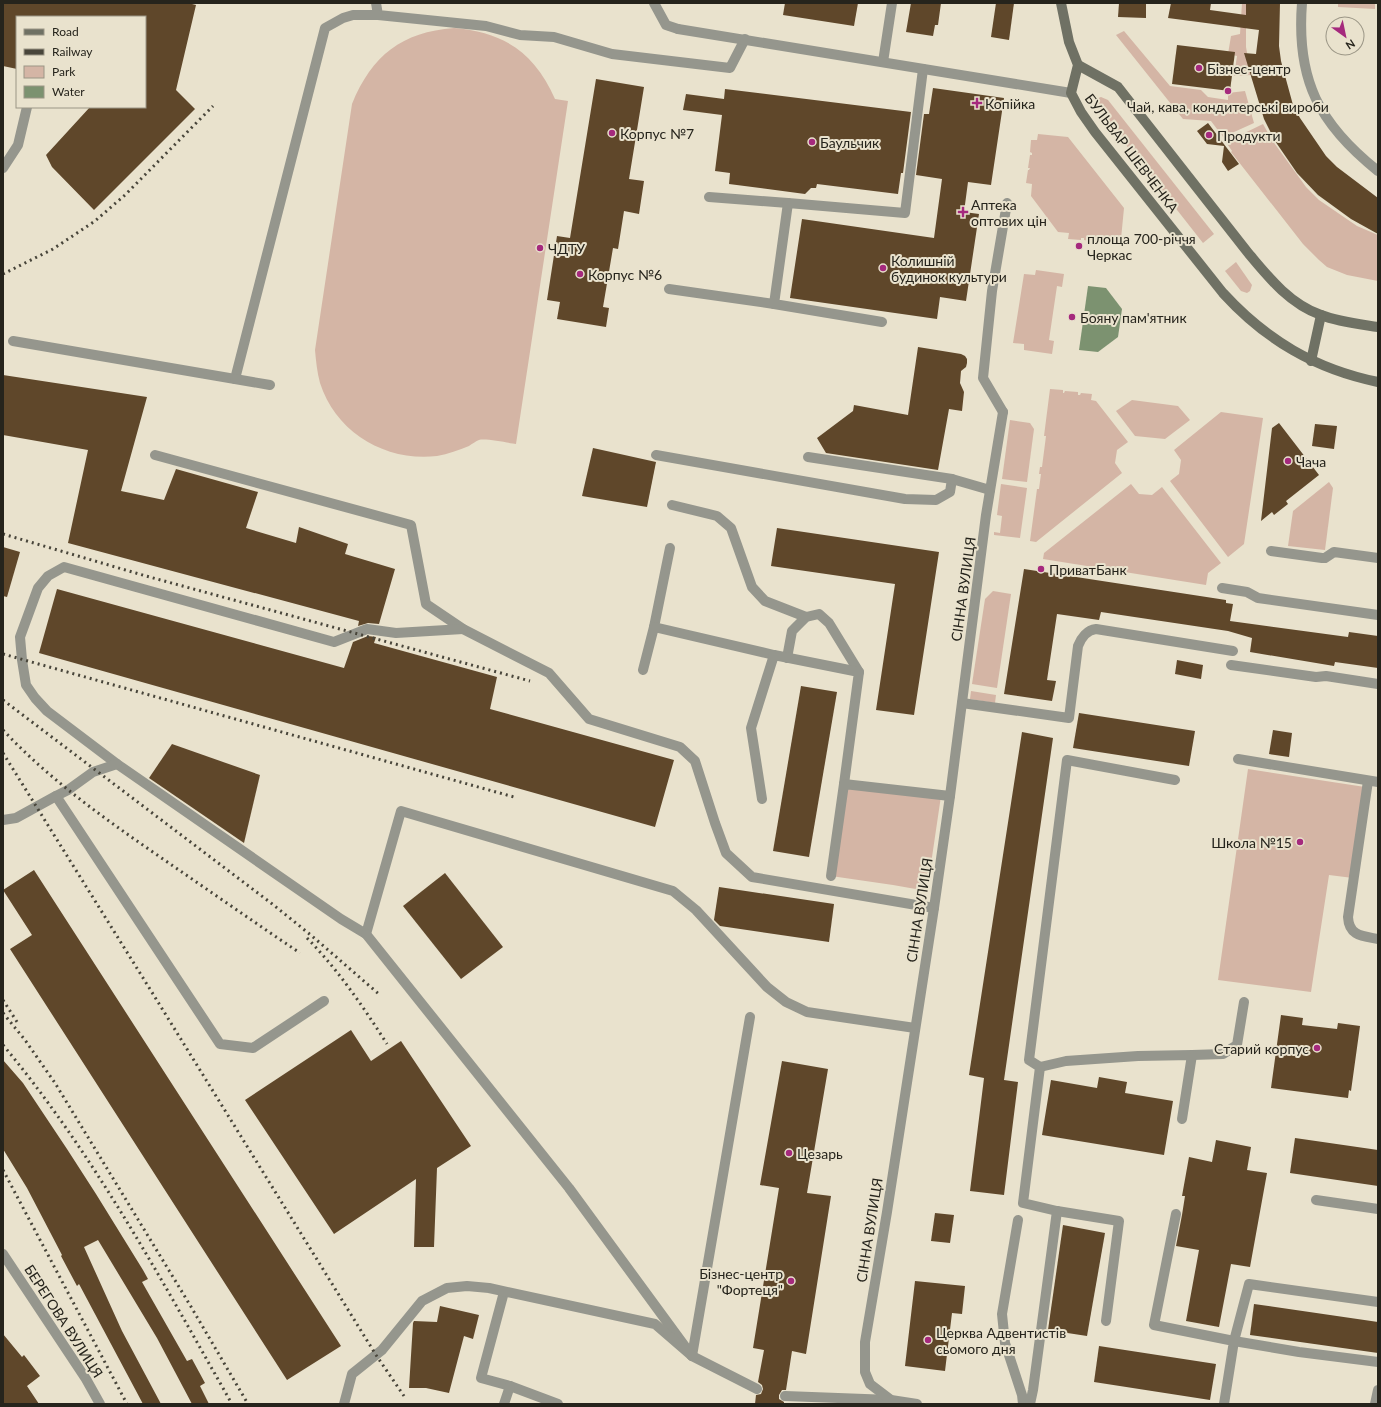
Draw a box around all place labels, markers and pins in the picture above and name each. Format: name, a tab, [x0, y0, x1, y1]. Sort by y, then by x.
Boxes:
place label: Бізнес-центр	[1207, 60, 1291, 77]
marker: Бізнес-центр	[1194, 63, 1204, 73]
marker: Чай, кава, кондитерські вироби	[1223, 86, 1233, 96]
place label: Копійка	[985, 95, 1035, 112]
marker: Копійка	[972, 98, 982, 108]
place label: Чай, кава, кондитерські вироби	[1127, 98, 1329, 115]
place label: Корпус №7	[620, 125, 694, 142]
place label: Продукти	[1217, 127, 1281, 144]
marker: Корпус №7	[607, 128, 617, 138]
marker: Продукти	[1204, 130, 1214, 140]
place label: Баульчик	[820, 134, 880, 151]
marker: Баульчик	[807, 137, 817, 147]
place label: Аптека оптових цін	[971, 196, 1047, 229]
marker: Аптека оптових цін	[958, 207, 968, 217]
place label: площа 700-річчя Черкас	[1087, 230, 1196, 263]
place label: ЧДТУ	[548, 240, 585, 257]
marker: площа 700-річчя Черкас	[1074, 241, 1084, 251]
marker: ЧДТУ	[535, 243, 545, 253]
place label: Колишній будинок культури	[891, 252, 1007, 285]
marker: Колишній будинок культури	[878, 263, 888, 273]
place label: Корпус №6	[588, 266, 662, 283]
marker: Корпус №6	[575, 269, 585, 279]
place label: Бояну пам'ятник	[1080, 309, 1187, 326]
marker: Бояну пам'ятник	[1067, 312, 1077, 322]
place label: Чача	[1296, 453, 1326, 470]
marker: Чача	[1283, 456, 1293, 466]
place label: ПриватБанк	[1049, 561, 1127, 578]
marker: ПриватБанк	[1036, 564, 1046, 574]
place label: Школа №15	[1211, 834, 1292, 851]
marker: Школа №15	[1295, 837, 1305, 847]
place label: Старий корпус	[1214, 1040, 1309, 1057]
marker: Старий корпус	[1312, 1043, 1322, 1053]
place label: Цезарь	[797, 1145, 843, 1162]
marker: Цезарь	[784, 1148, 794, 1158]
place label: Бізнес-центр "Фортеця"	[699, 1265, 783, 1298]
marker: Бізнес-центр "Фортеця"	[786, 1276, 796, 1286]
place label: Церква Адвентистів сьомого дня	[936, 1324, 1066, 1357]
marker: Церква Адвентистів сьомого дня	[923, 1335, 933, 1345]

